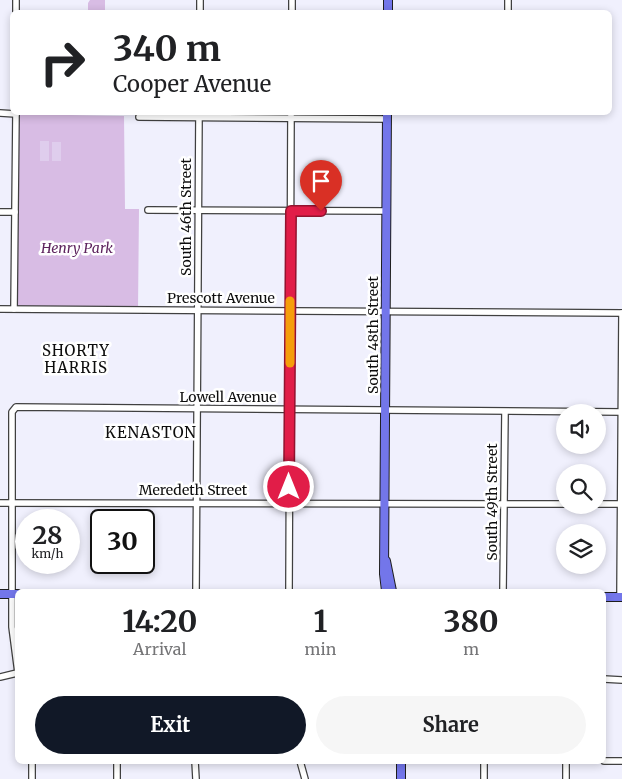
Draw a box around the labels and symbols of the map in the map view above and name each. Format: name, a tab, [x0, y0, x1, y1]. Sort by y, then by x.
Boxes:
street label: South 46th Street	[177, 157, 195, 276]
pin	[300, 160, 342, 211]
park label: Henry Park	[40, 239, 113, 257]
street label: South 48th Street	[364, 275, 382, 394]
street label: Prescott Avenue	[167, 289, 275, 307]
district label: SHORTY HARRIS	[42, 341, 110, 377]
street label: Lowell Avenue	[179, 388, 277, 406]
district label: KENASTON	[105, 423, 197, 442]
street label: South 49th Street	[483, 443, 501, 561]
position arrow	[262, 460, 314, 512]
street label: Meredeth Street	[139, 481, 248, 499]
speed limit sign: 30	[90, 509, 155, 574]

